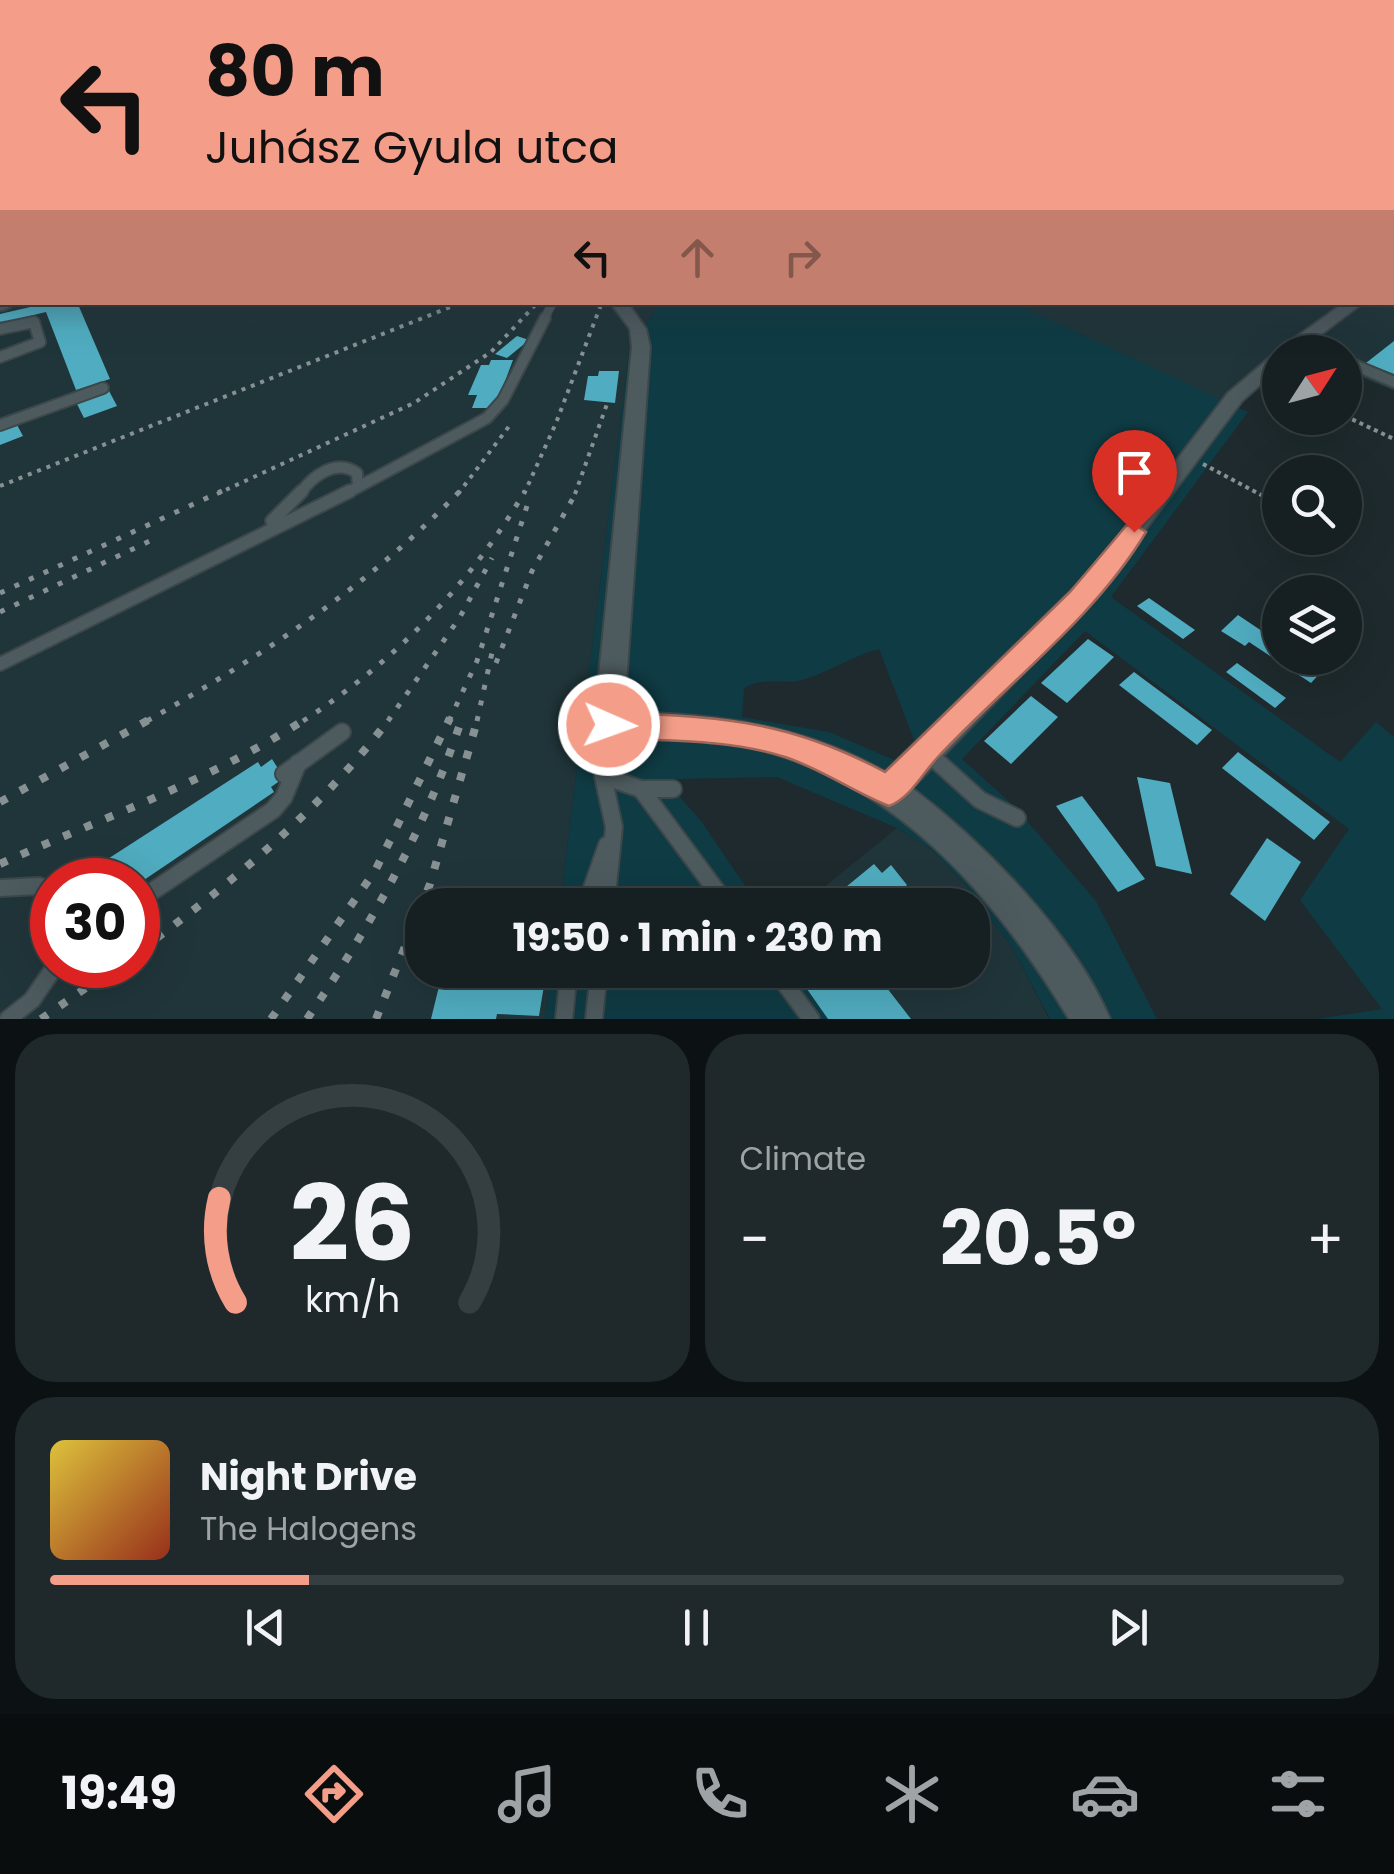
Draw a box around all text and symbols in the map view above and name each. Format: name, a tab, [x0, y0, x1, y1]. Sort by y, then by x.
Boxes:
text: 80 m	[205, 22, 385, 121]
icon: left	[40, 40, 170, 170]
text: Juhász Gyula utca	[205, 116, 618, 179]
icon: left	[565, 230, 620, 285]
icon: ahead	[670, 230, 725, 285]
icon: right	[775, 230, 830, 285]
north arrow	[1262, 335, 1362, 435]
map controls	[1262, 335, 1362, 675]
pin	[1092, 430, 1177, 533]
icon: arrive	[1107, 445, 1162, 500]
button: search	[1262, 455, 1362, 555]
button: layers	[1262, 575, 1362, 675]
position arrow	[557, 673, 661, 777]
speed limit sign: 30	[30, 858, 160, 988]
text: 19:50 · 1 min · 230 m	[512, 911, 883, 964]
text: Climate	[740, 1136, 866, 1181]
text: 26	[289, 1151, 415, 1296]
text: 20.5°	[940, 1186, 1136, 1291]
text: −	[740, 1201, 770, 1278]
text: +	[1306, 1201, 1344, 1278]
text: km/h	[305, 1274, 400, 1325]
text: Night Drive	[200, 1450, 417, 1503]
text: The Halogens	[200, 1506, 417, 1551]
icon: previous	[238, 1600, 293, 1655]
icon: pause	[669, 1600, 724, 1655]
icon: next	[1101, 1600, 1156, 1655]
icon: directions	[299, 1759, 369, 1829]
icon: music	[492, 1759, 562, 1829]
icon: phone	[685, 1759, 755, 1829]
icon: climate	[877, 1759, 947, 1829]
icon: car	[1070, 1759, 1140, 1829]
icon: filters	[1263, 1759, 1333, 1829]
text: 19:49	[61, 1762, 177, 1825]

